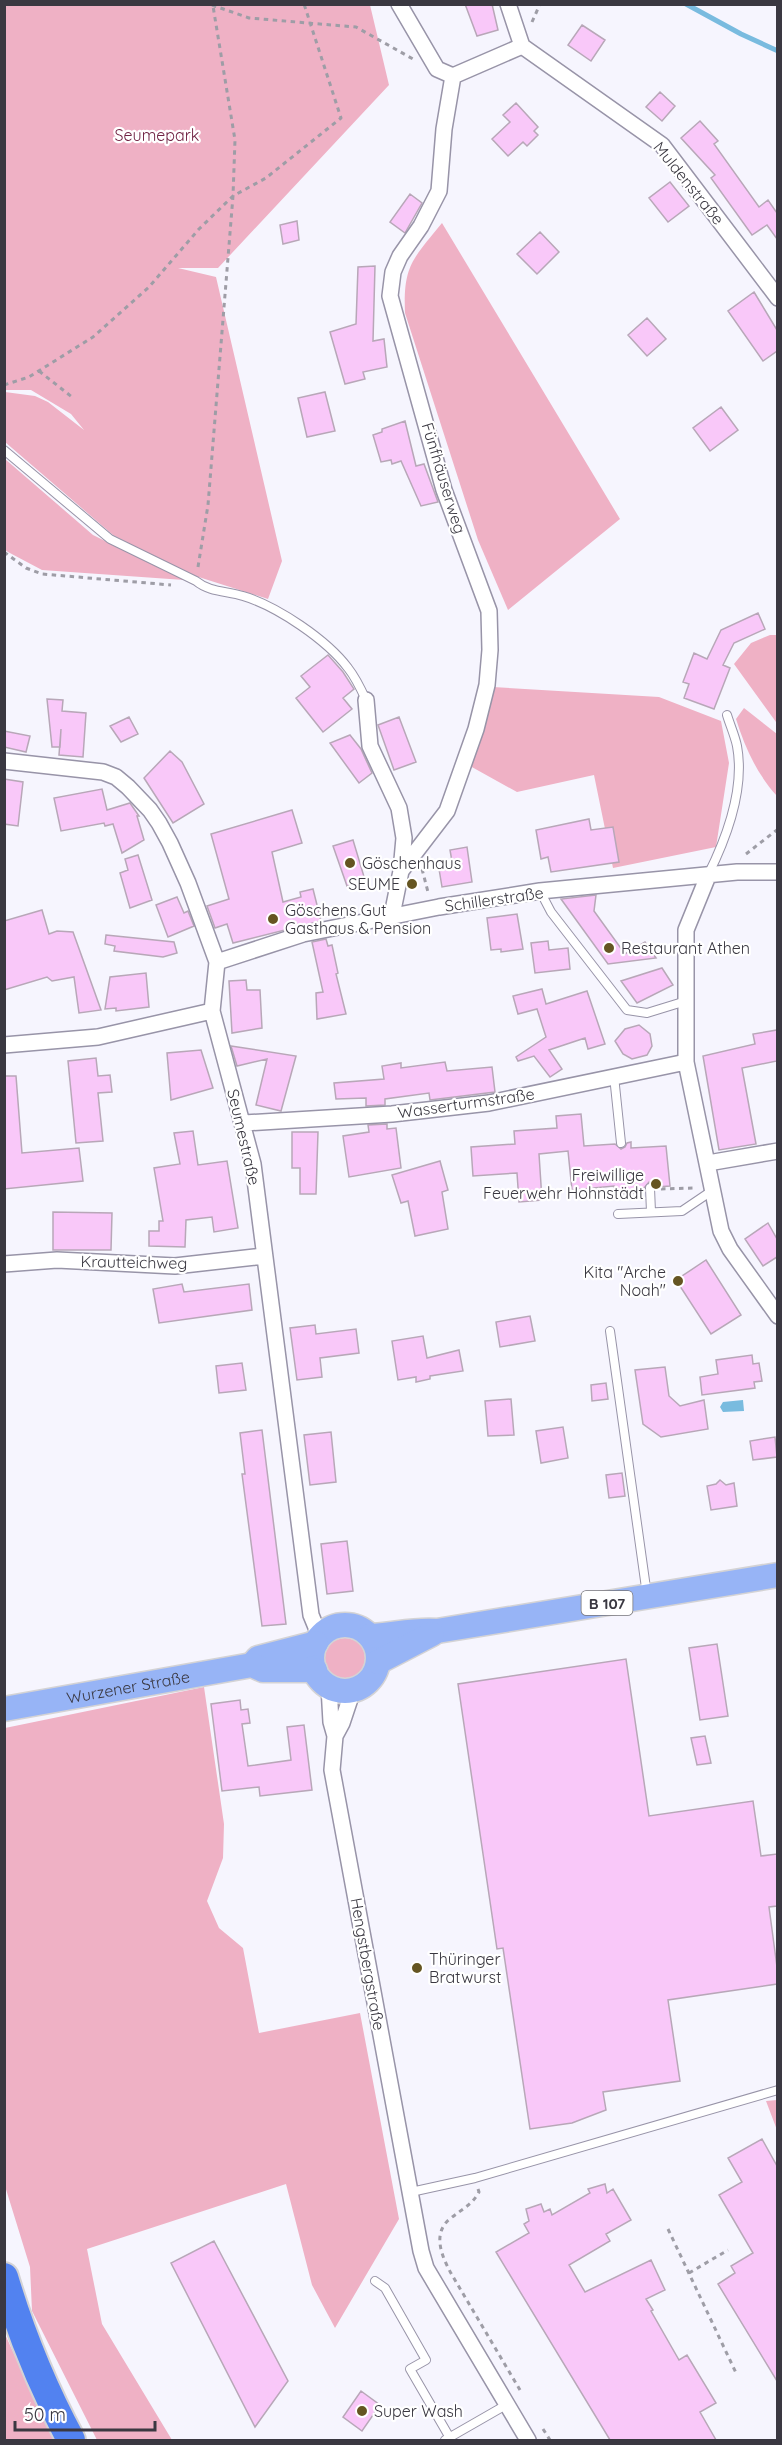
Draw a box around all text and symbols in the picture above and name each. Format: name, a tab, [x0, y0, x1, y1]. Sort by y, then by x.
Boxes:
park label: Seumepark	[115, 125, 199, 145]
street label: Muldenstraße	[649, 137, 729, 229]
street label: Fünfhäuserweg	[418, 420, 470, 536]
place label: Göschenhaus	[362, 853, 461, 873]
marker: Göschenhaus	[343, 856, 357, 870]
place label: SEUME	[348, 874, 400, 894]
marker: SEUME	[405, 877, 419, 891]
street label: Schillerstraße	[443, 882, 545, 916]
place label: Göschens Gut Gasthaus & Pension	[285, 900, 431, 938]
marker: Göschens Gut Gasthaus & Pension	[266, 912, 280, 926]
place label: Restaurant Athen	[621, 938, 750, 958]
marker: Restaurant Athen	[602, 941, 616, 955]
street label: Wasserturmstraße	[396, 1084, 536, 1122]
street label: Seumestraße	[223, 1087, 265, 1187]
place label: Freiwillige Feuerwehr Hohnstädt	[483, 1165, 644, 1203]
marker: Freiwillige Feuerwehr Hohnstädt	[649, 1177, 663, 1191]
street label: Krautteichweg	[80, 1251, 188, 1273]
place label: Kita "Arche Noah"	[584, 1262, 666, 1300]
marker: Kita "Arche Noah"	[671, 1274, 685, 1288]
road number: B 107	[582, 1591, 632, 1615]
street label: Wurzener Straße	[65, 1666, 191, 1708]
street label: Hengstbergstraße	[346, 1896, 390, 2032]
place label: Thüringer Bratwurst	[429, 1949, 501, 1987]
marker: Thüringer Bratwurst	[410, 1961, 424, 1975]
scale bar	[15, 2394, 154, 2432]
place label: Super Wash	[374, 2401, 463, 2421]
text: 50 m	[24, 2403, 66, 2426]
marker: Super Wash	[355, 2404, 369, 2418]

